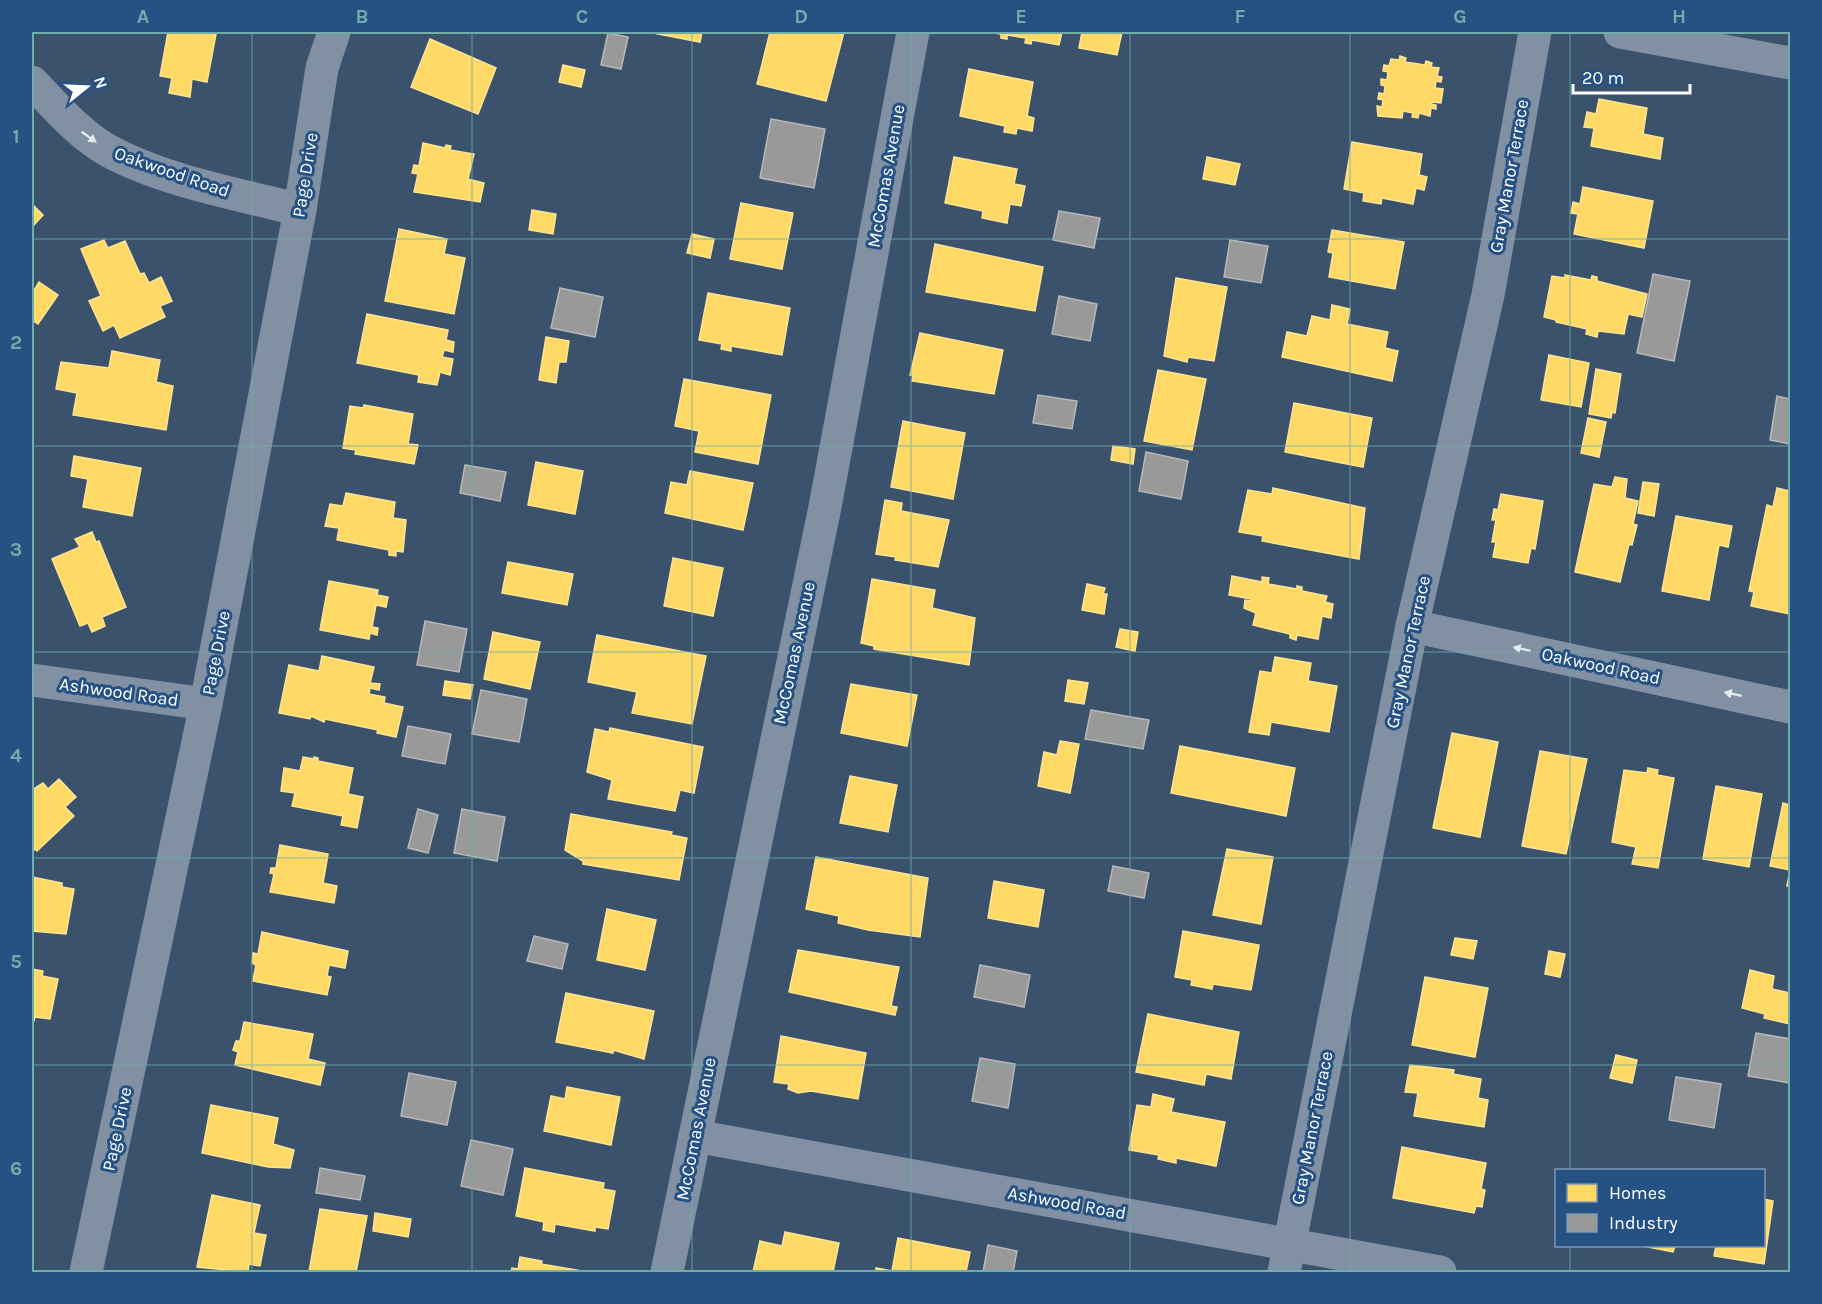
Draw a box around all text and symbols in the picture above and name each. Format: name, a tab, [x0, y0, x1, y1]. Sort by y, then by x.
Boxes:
text: A	[137, 5, 150, 28]
text: B	[356, 5, 368, 28]
text: C	[576, 5, 588, 28]
text: D	[794, 5, 808, 28]
text: E	[1015, 5, 1027, 28]
text: F	[1235, 5, 1246, 28]
text: G	[1453, 5, 1467, 28]
text: H	[1672, 5, 1686, 28]
north arrow	[57, 57, 117, 117]
scale bar	[1573, 57, 1690, 95]
text: 20 m	[1582, 67, 1624, 89]
text: N	[90, 74, 112, 91]
street label: Gray Manor Terrace	[1485, 97, 1533, 255]
street label: McComas Avenue	[863, 103, 909, 249]
text: 1	[12, 125, 20, 148]
one-way arrow	[81, 131, 97, 143]
street label: Page Drive	[287, 131, 323, 219]
street label: Oakwood Road	[111, 142, 233, 202]
text: 2	[10, 331, 22, 354]
text: 3	[10, 538, 22, 561]
street label: Gray Manor Terrace	[1381, 574, 1435, 730]
street label: McComas Avenue	[768, 580, 820, 726]
street label: Page Drive	[197, 609, 235, 697]
street label: Oakwood Road	[1540, 643, 1662, 689]
one-way arrow	[1512, 644, 1531, 653]
street label: Ashwood Road	[58, 673, 180, 711]
one-way arrow	[1724, 689, 1743, 699]
text: 4	[10, 744, 22, 767]
text: 5	[10, 950, 22, 973]
street label: Gray Manor Terrace	[1286, 1050, 1338, 1206]
street label: McComas Avenue	[671, 1056, 721, 1202]
street label: Page Drive	[97, 1085, 137, 1173]
text: 6	[10, 1157, 22, 1180]
legend	[1555, 1169, 1765, 1247]
street label: Ashwood Road	[1006, 1182, 1128, 1224]
text: Homes	[1609, 1182, 1666, 1204]
text: Industry	[1609, 1212, 1678, 1234]

